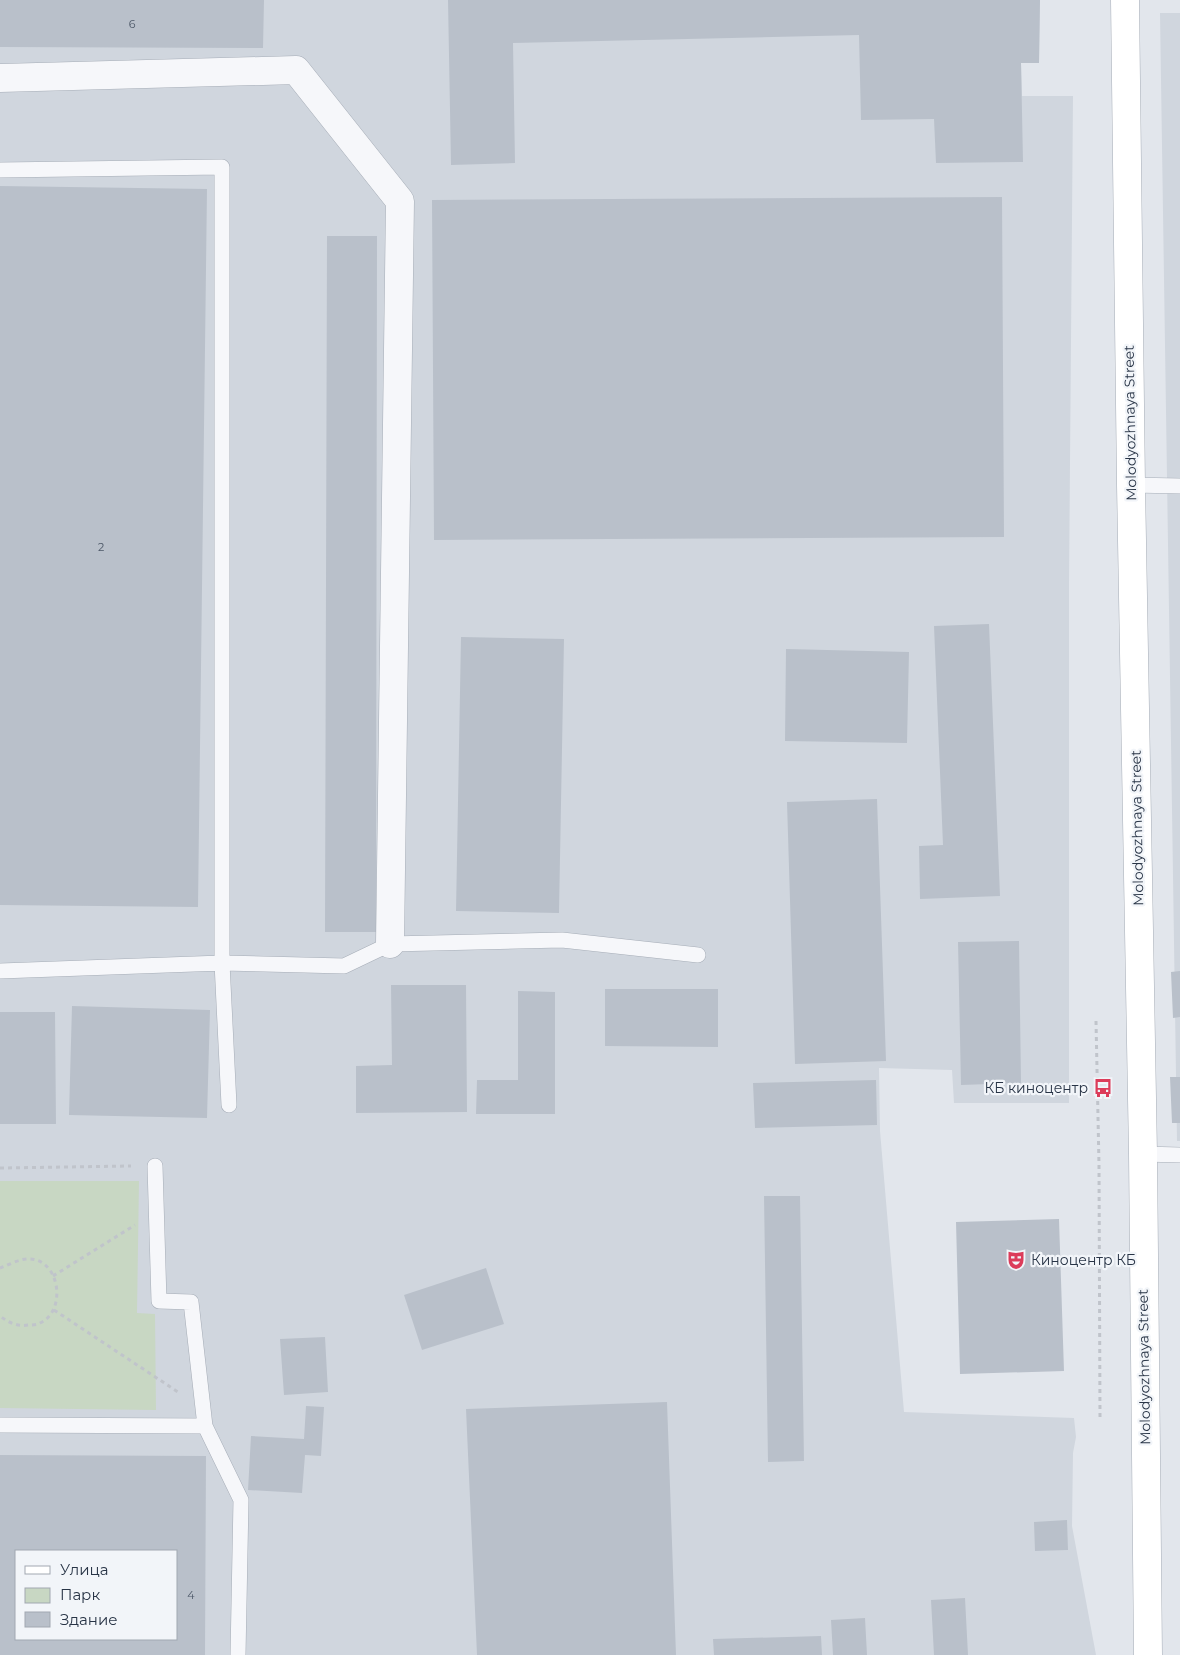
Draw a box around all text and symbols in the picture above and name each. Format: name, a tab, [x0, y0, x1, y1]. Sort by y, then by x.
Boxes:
house number: 6	[129, 17, 136, 31]
street label: Molodyozhnaya Street	[1120, 345, 1140, 501]
house number: 2	[98, 540, 104, 554]
street label: Molodyozhnaya Street	[1127, 750, 1147, 906]
bus stop icon: КБ киноцентр	[1092, 1077, 1114, 1099]
place label: КБ киноцентр	[985, 1079, 1088, 1097]
theatre icon: Киноцентр КБ	[1005, 1249, 1027, 1271]
place label: Киноцентр КБ	[1031, 1251, 1136, 1269]
street label: Molodyozhnaya Street	[1134, 1289, 1154, 1445]
legend	[15, 1550, 178, 1640]
text: Улица	[60, 1560, 108, 1579]
text: Парк	[60, 1585, 100, 1604]
house number: 4	[187, 1588, 195, 1602]
text: Здание	[60, 1610, 118, 1629]

